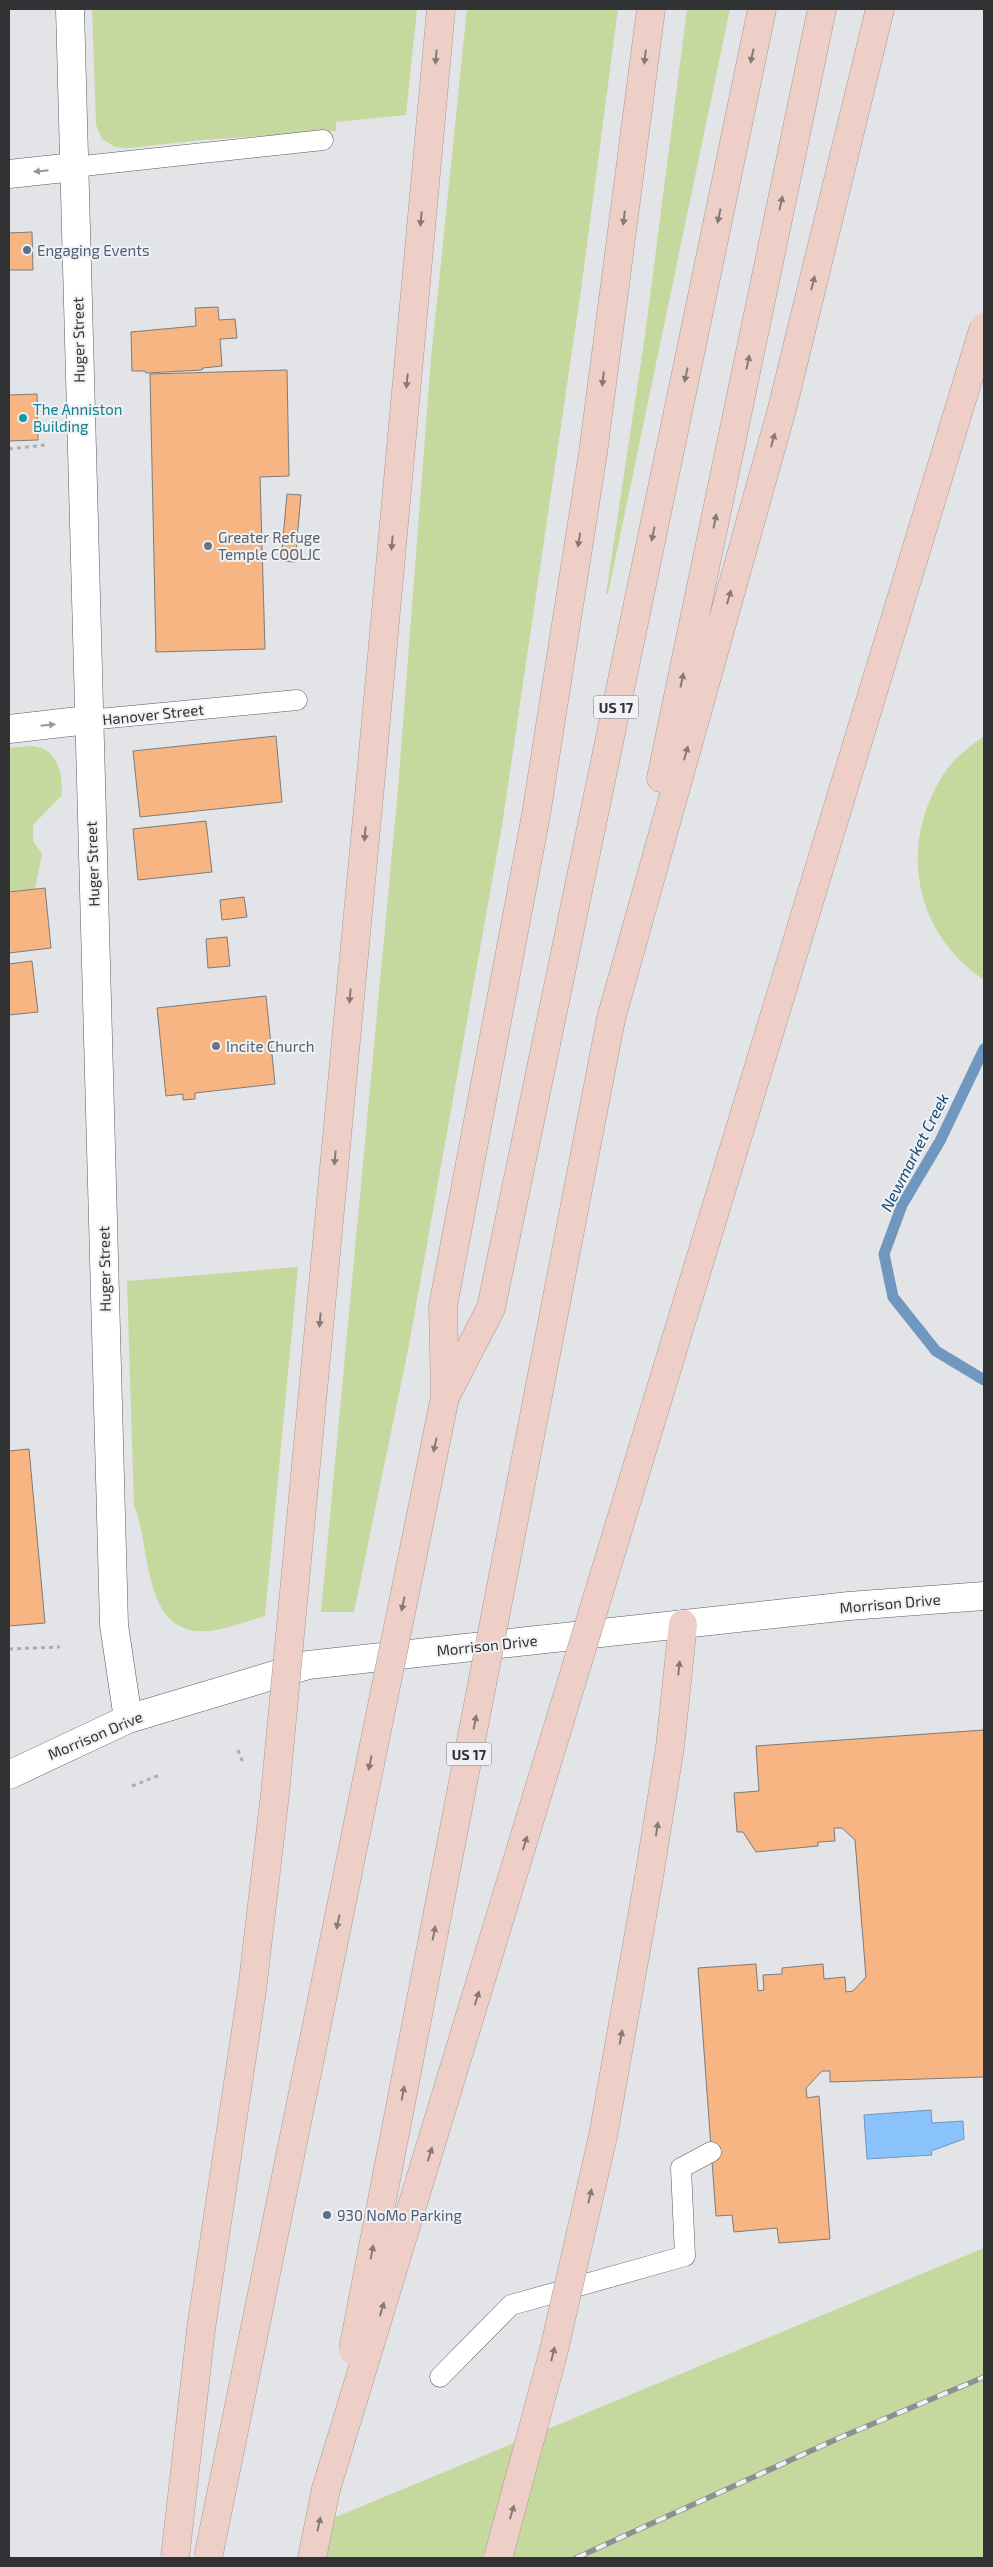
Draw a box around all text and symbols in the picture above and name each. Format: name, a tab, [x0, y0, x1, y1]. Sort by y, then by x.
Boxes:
one-way arrow	[640, 49, 648, 65]
one-way arrow	[748, 49, 756, 65]
one-way arrow	[432, 50, 440, 66]
one-way arrow	[33, 167, 49, 175]
one-way arrow	[777, 195, 785, 211]
one-way arrow	[715, 208, 723, 223]
one-way arrow	[417, 211, 425, 227]
one-way arrow	[619, 211, 627, 227]
place label: Engaging Events	[37, 241, 150, 259]
marker: Engaging Events	[21, 244, 33, 256]
one-way arrow	[809, 275, 817, 290]
street label: Huger Street	[68, 297, 88, 383]
one-way arrow	[744, 355, 752, 370]
one-way arrow	[682, 367, 690, 382]
one-way arrow	[599, 372, 607, 388]
one-way arrow	[402, 373, 410, 389]
place label: The Anniston Building	[33, 400, 123, 435]
marker: The Anniston Building	[17, 412, 29, 424]
one-way arrow	[770, 433, 778, 448]
one-way arrow	[711, 513, 719, 529]
one-way arrow	[648, 526, 656, 542]
place label: Greater Refuge Temple COOLJC	[218, 528, 321, 563]
one-way arrow	[575, 533, 583, 549]
one-way arrow	[388, 535, 396, 551]
marker: Greater Refuge Temple COOLJC	[202, 540, 214, 552]
one-way arrow	[726, 589, 734, 604]
one-way arrow	[678, 672, 686, 688]
road number: US 17	[594, 696, 638, 719]
street label: Hanover Street	[101, 700, 205, 728]
one-way arrow	[41, 720, 57, 728]
one-way arrow	[682, 746, 690, 761]
street label: Huger Street	[82, 821, 102, 907]
one-way arrow	[361, 827, 369, 843]
one-way arrow	[346, 989, 354, 1005]
place label: Incite Church	[226, 1037, 315, 1055]
marker: Incite Church	[210, 1040, 222, 1052]
water label: Newmarket Creek	[876, 1090, 952, 1214]
one-way arrow	[331, 1150, 339, 1166]
street label: Huger Street	[94, 1226, 114, 1312]
one-way arrow	[315, 1312, 323, 1328]
one-way arrow	[431, 1437, 439, 1452]
street label: Morrison Drive	[839, 1590, 941, 1616]
one-way arrow	[398, 1596, 406, 1612]
street label: Morrison Drive	[436, 1631, 538, 1659]
one-way arrow	[675, 1660, 683, 1676]
street label: Morrison Drive	[45, 1707, 145, 1763]
one-way arrow	[471, 1715, 479, 1730]
road number: US 17	[446, 1742, 492, 1766]
one-way arrow	[366, 1755, 374, 1771]
one-way arrow	[654, 1821, 662, 1837]
one-way arrow	[521, 1835, 529, 1850]
one-way arrow	[333, 1915, 341, 1931]
one-way arrow	[430, 1926, 438, 1941]
one-way arrow	[474, 1991, 482, 2006]
one-way arrow	[617, 2028, 625, 2044]
one-way arrow	[400, 2084, 408, 2100]
one-way arrow	[426, 2146, 434, 2161]
one-way arrow	[586, 2189, 594, 2204]
place label: 930 NoMo Parking	[337, 2206, 463, 2224]
marker: 930 NoMo Parking	[321, 2209, 333, 2221]
one-way arrow	[369, 2244, 377, 2260]
one-way arrow	[378, 2301, 386, 2316]
one-way arrow	[549, 2347, 557, 2362]
one-way arrow	[508, 2504, 516, 2519]
one-way arrow	[316, 2515, 324, 2531]

